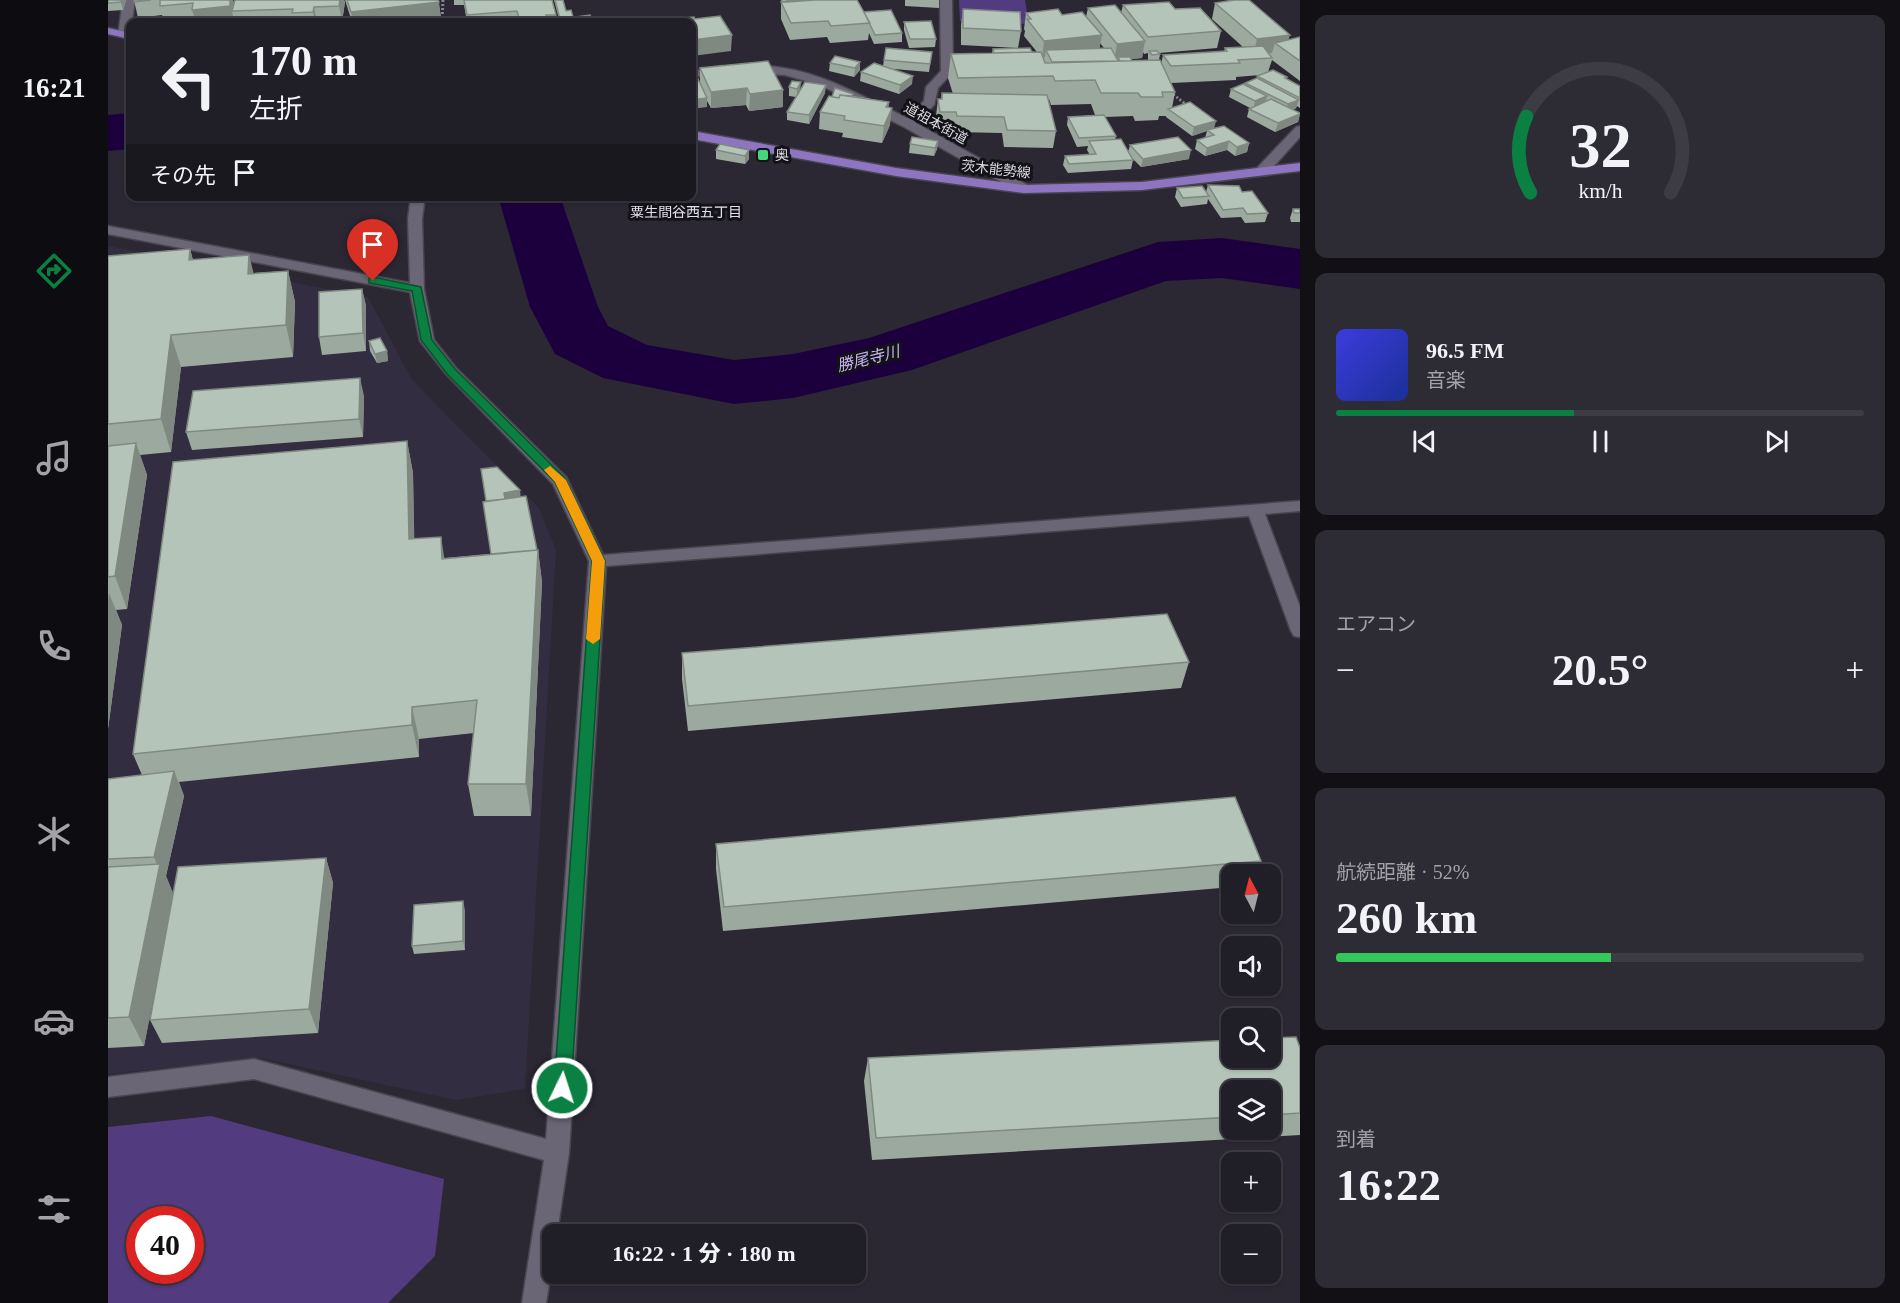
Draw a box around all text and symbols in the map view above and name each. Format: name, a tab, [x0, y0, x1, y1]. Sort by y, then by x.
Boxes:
text: 170 m	[249, 38, 358, 84]
icon: left	[150, 42, 228, 120]
text: 16:21	[23, 73, 86, 103]
text: 左折	[249, 94, 303, 124]
street label: 道祖本街道	[902, 100, 970, 147]
text: 32	[1569, 111, 1631, 180]
marker: 奥	[756, 148, 770, 162]
place label: 奥	[775, 148, 789, 163]
icon: arrive	[228, 156, 261, 189]
street label: 茨木能勢線	[960, 157, 1032, 181]
text: その先	[150, 163, 216, 188]
text: km/h	[1578, 180, 1622, 204]
district label: 粟生間谷西五丁目	[630, 205, 742, 220]
pin	[347, 219, 398, 281]
icon: arrive	[356, 228, 389, 261]
icon: directions	[33, 250, 75, 292]
text: 96.5 FM	[1426, 338, 1504, 363]
water label: 勝尾寺川	[835, 342, 903, 374]
text: 音楽	[1426, 369, 1466, 391]
icon: previous	[1408, 425, 1441, 458]
icon: pause	[1584, 425, 1617, 458]
icon: next	[1760, 425, 1793, 458]
icon: music	[33, 437, 75, 479]
text: エアコン	[1336, 613, 1416, 635]
icon: phone	[33, 625, 75, 667]
text: 20.5°	[1552, 645, 1648, 695]
text: −	[1336, 652, 1355, 688]
text: +	[1845, 652, 1864, 688]
icon: climate	[33, 813, 75, 855]
text: 航続距離 · 52%	[1336, 861, 1469, 883]
north arrow	[1221, 864, 1281, 924]
map controls	[1221, 864, 1281, 1284]
text: 260 km	[1336, 893, 1477, 943]
button: sound	[1221, 936, 1281, 996]
icon: car	[33, 1000, 75, 1042]
button: search	[1221, 1008, 1281, 1068]
position arrow	[530, 1056, 594, 1120]
button: layers	[1221, 1080, 1281, 1140]
text: 到着	[1336, 1128, 1376, 1150]
button: +	[1221, 1152, 1281, 1212]
text: 16:22	[1336, 1160, 1441, 1210]
icon: filters	[33, 1188, 75, 1230]
speed limit sign: 40	[126, 1206, 204, 1284]
button: −	[1221, 1224, 1281, 1284]
text: 16:22 · 1 分 · 180 m	[612, 1241, 796, 1266]

